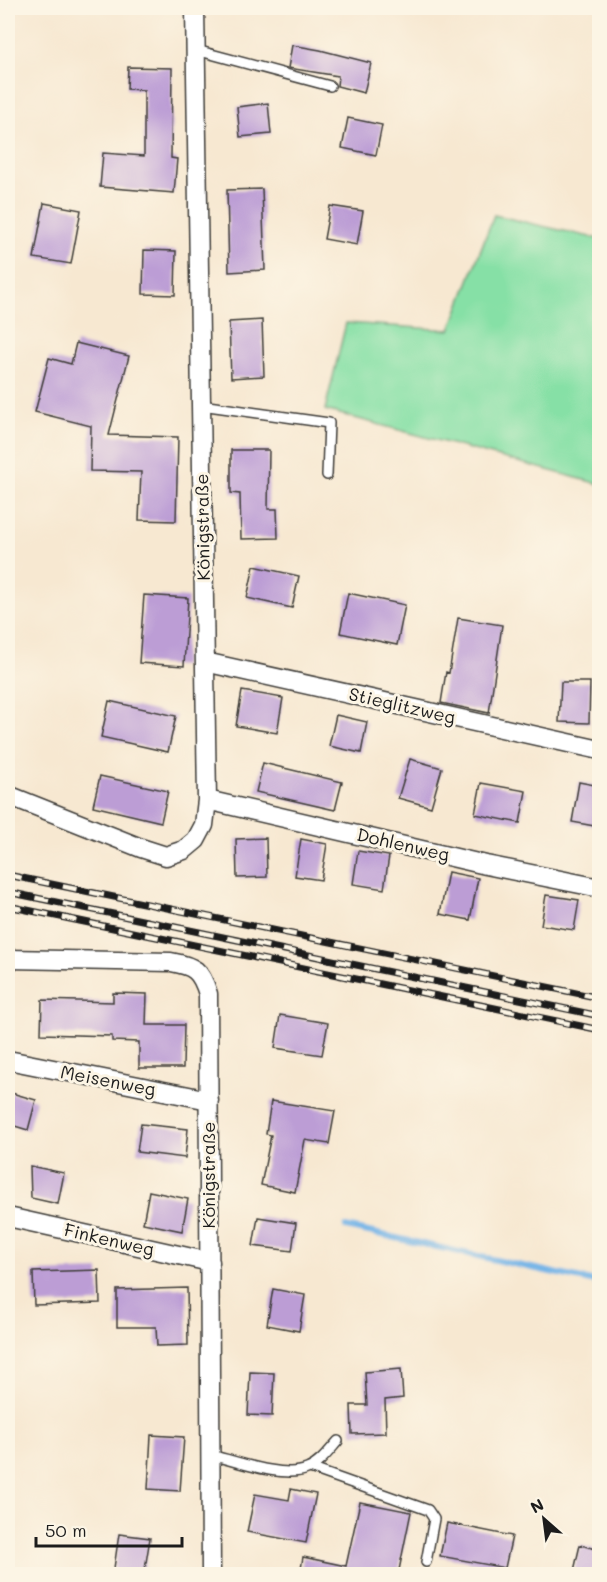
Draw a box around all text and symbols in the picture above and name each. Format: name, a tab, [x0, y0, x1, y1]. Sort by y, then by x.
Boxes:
street label: Königstraße	[189, 473, 215, 581]
street label: Stieglitzweg	[347, 681, 458, 729]
street label: Dohlenweg	[355, 822, 452, 866]
street label: Meisenweg	[59, 1059, 158, 1101]
street label: Königstraße	[196, 1122, 220, 1229]
street label: Finkenweg	[62, 1217, 157, 1261]
north arrow	[514, 1489, 574, 1549]
text: N	[526, 1493, 547, 1517]
scale bar	[36, 1510, 182, 1548]
text: 50 m	[45, 1518, 87, 1542]

